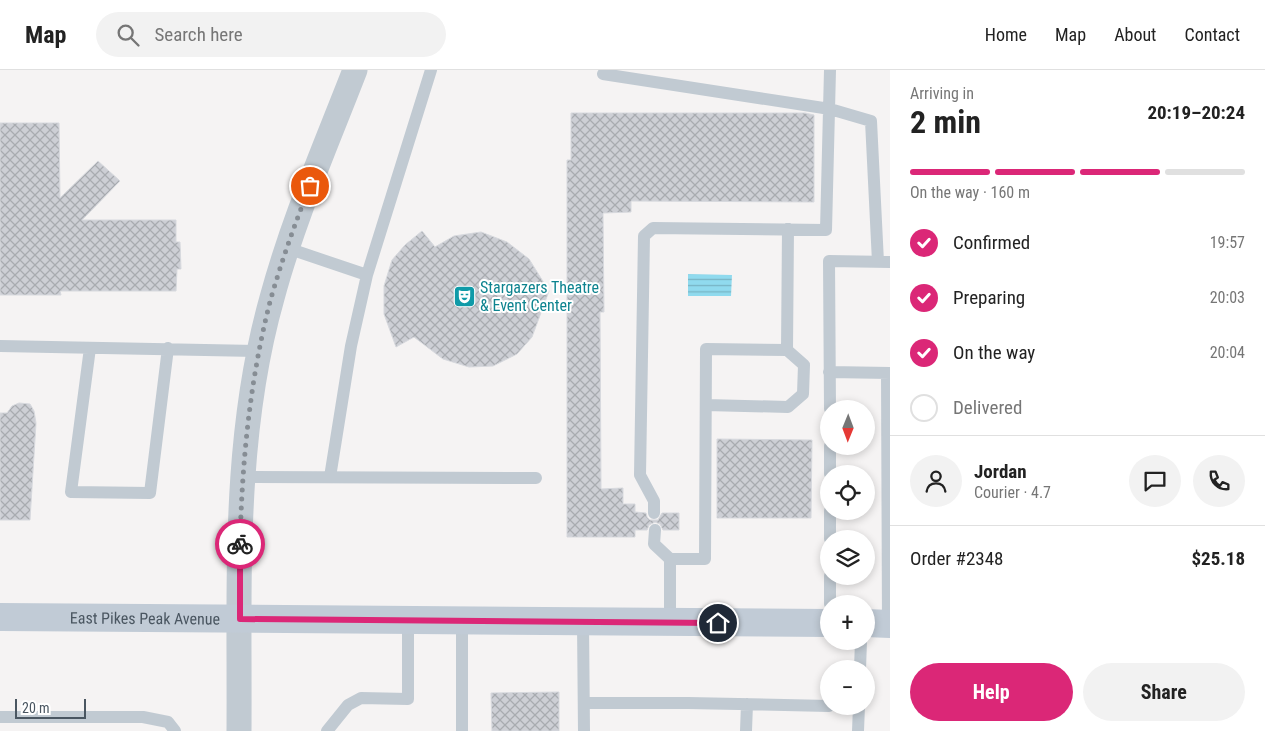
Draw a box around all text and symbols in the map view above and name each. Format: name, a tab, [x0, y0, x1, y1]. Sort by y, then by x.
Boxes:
search box	[96, 12, 446, 57]
text: Map	[25, 21, 66, 49]
icon: search	[114, 21, 142, 49]
text: Search here	[154, 23, 243, 46]
text: Home	[985, 24, 1027, 45]
text: Map	[1055, 24, 1086, 45]
text: About	[1114, 24, 1156, 45]
text: Contact	[1184, 24, 1240, 45]
text: Arriving in	[910, 84, 974, 103]
text: 20:19–20:24	[1147, 101, 1245, 124]
text: 2 min	[910, 103, 981, 141]
pin	[289, 165, 331, 207]
icon: bag	[296, 172, 324, 200]
text: On the way · 160 m	[910, 183, 1030, 202]
icon: check	[910, 229, 938, 257]
text: Confirmed	[953, 231, 1030, 254]
text: 19:57	[1210, 233, 1245, 252]
place label: Stargazers Theatre & Event Center	[480, 278, 599, 315]
theatre icon: Stargazers Theatre & Event Center	[452, 284, 476, 308]
icon: check	[910, 284, 938, 312]
text: Preparing	[953, 286, 1025, 309]
text: 20:03	[1210, 288, 1245, 307]
icon: check	[910, 339, 938, 367]
text: On the way	[953, 341, 1035, 364]
text: 20:04	[1210, 343, 1245, 362]
text: Delivered	[953, 396, 1022, 419]
north arrow	[820, 400, 875, 455]
map controls	[820, 400, 875, 715]
button: person	[910, 455, 962, 507]
button: chat	[1129, 455, 1181, 507]
button: phone	[1193, 455, 1245, 507]
text: Jordan	[974, 460, 1027, 483]
button: locate	[820, 465, 875, 520]
text: Courier · 4.7	[974, 483, 1051, 502]
courier	[215, 519, 265, 569]
icon: bike	[226, 530, 254, 558]
button: layers	[820, 530, 875, 585]
text: Order #2348	[910, 547, 1003, 570]
text: $25.18	[1191, 547, 1245, 570]
button: +	[820, 595, 875, 650]
pin	[697, 602, 739, 644]
street label: East Pikes Peak Avenue	[70, 608, 220, 628]
icon: home	[704, 609, 732, 637]
button: −	[820, 660, 875, 715]
button: Help	[910, 663, 1073, 721]
button: Share	[1083, 663, 1245, 721]
scale bar	[15, 696, 86, 719]
text: 20 m	[22, 700, 50, 716]

